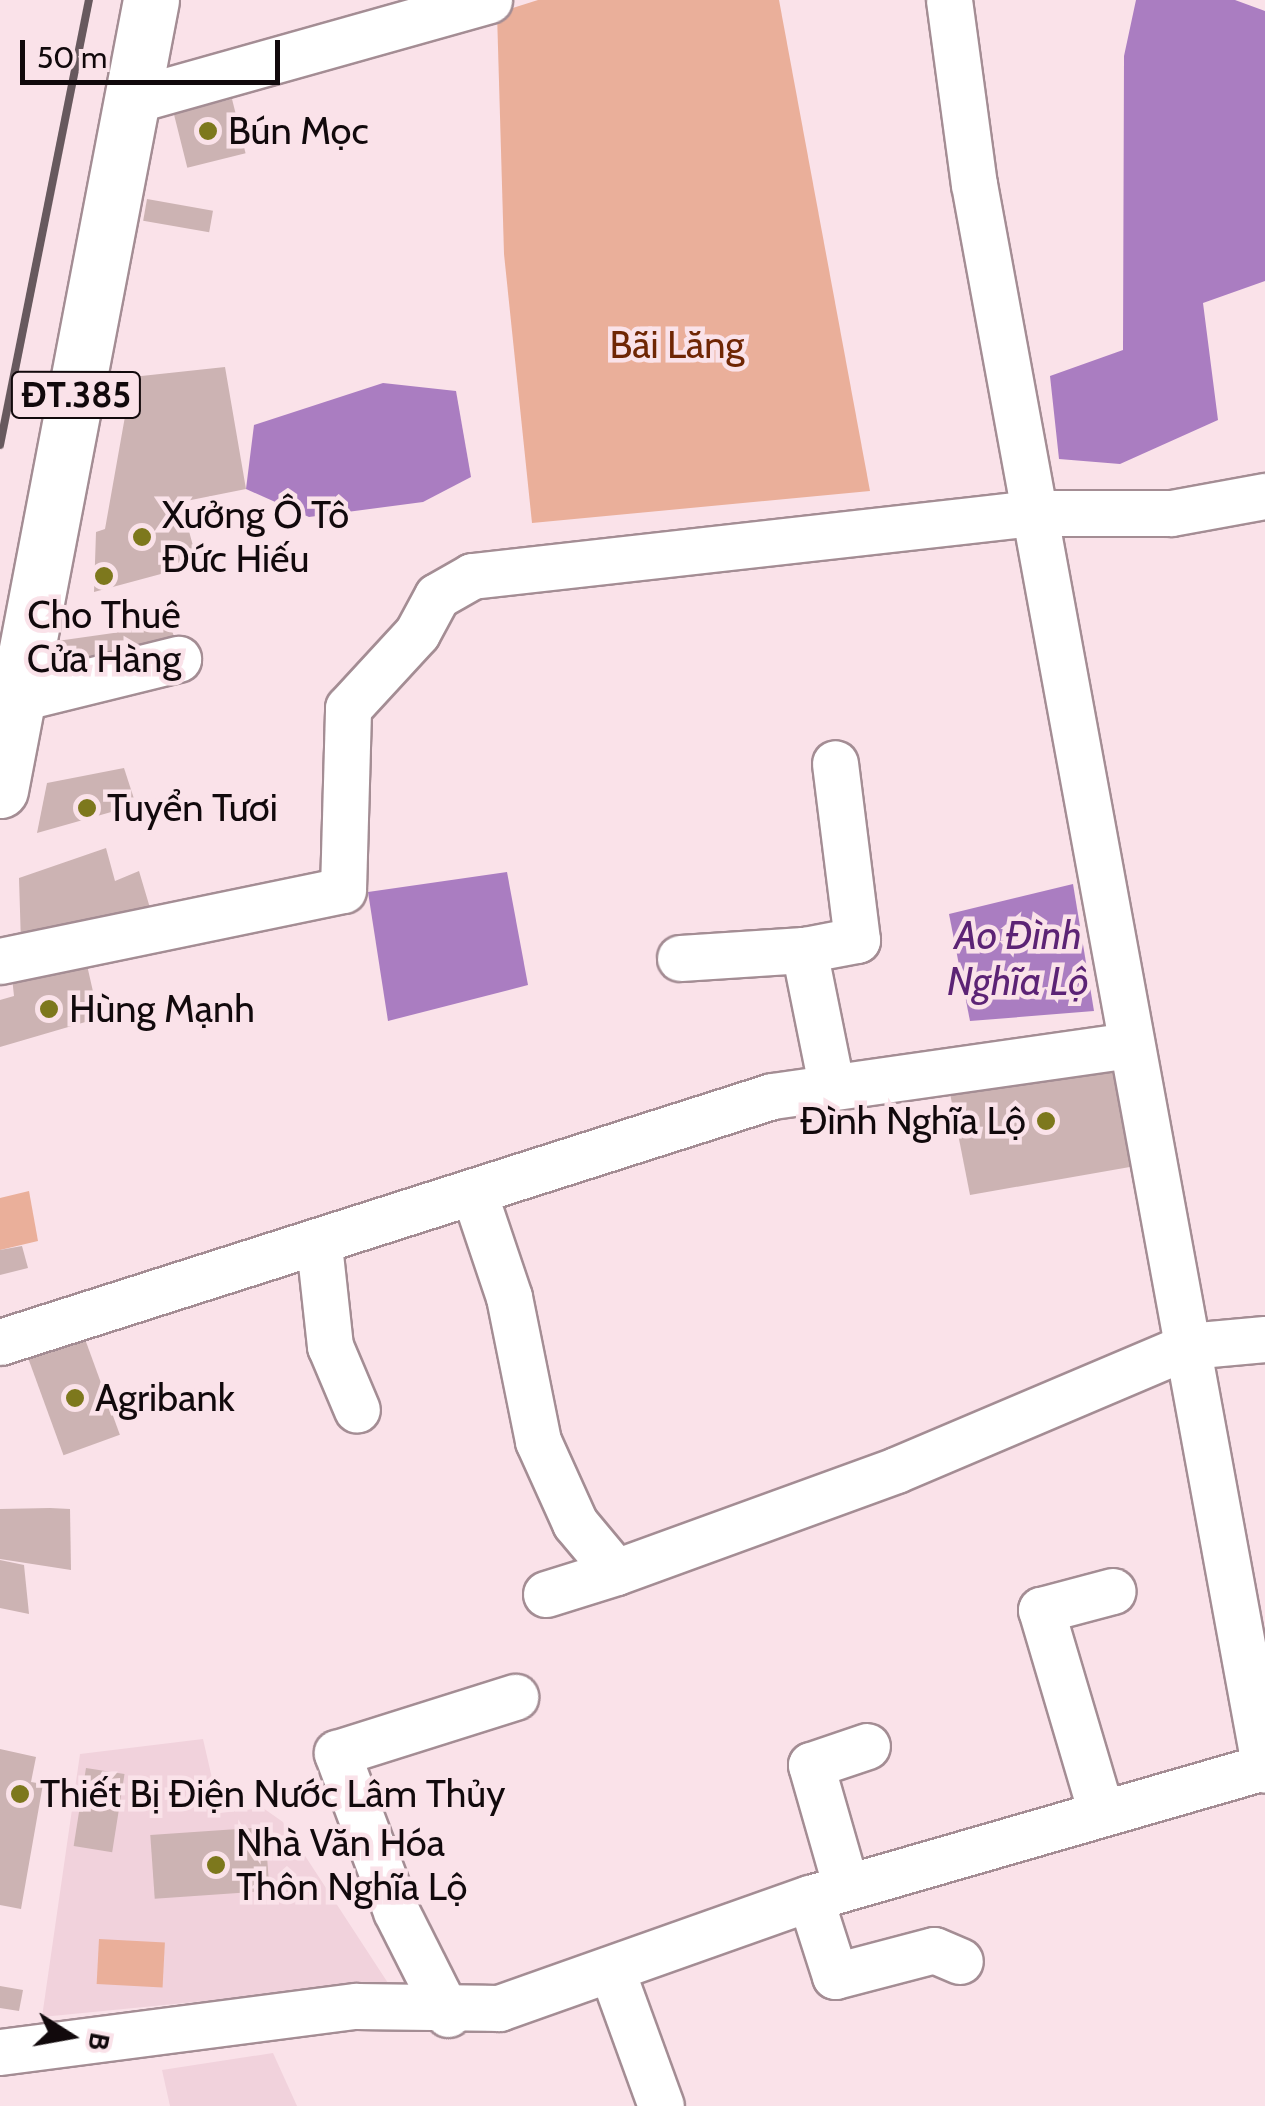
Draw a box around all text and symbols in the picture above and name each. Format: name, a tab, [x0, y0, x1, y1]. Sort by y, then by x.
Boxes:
scale bar	[25, 20, 285, 82]
text: 50 m	[37, 39, 107, 76]
place label: Bún Mọc	[228, 108, 369, 154]
marker: Bún Mọc	[197, 120, 219, 142]
park label: Bãi Lăng	[610, 322, 744, 368]
road number: ĐT.385	[8, 365, 144, 425]
place label: Xưởng Ô Tô Đức Hiếu	[162, 492, 349, 582]
marker: Xưởng Ô Tô Đức Hiếu	[131, 526, 153, 548]
marker: Cho Thuê Cửa Hàng	[93, 565, 115, 587]
place label: Cho Thuê Cửa Hàng	[27, 592, 181, 682]
place label: Tuyển Tươi	[107, 785, 278, 831]
marker: Tuyển Tươi	[76, 797, 98, 819]
water label: Ao Đình Nghĩa Lộ	[947, 911, 1089, 1005]
place label: Hùng Mạnh	[69, 986, 255, 1032]
marker: Hùng Mạnh	[38, 998, 60, 1020]
place label: Đình Nghĩa Lộ	[800, 1098, 1026, 1144]
marker: Đình Nghĩa Lộ	[1035, 1110, 1057, 1132]
place label: Agribank	[95, 1375, 235, 1421]
marker: Agribank	[64, 1387, 86, 1409]
place label: Thiết Bị Điện Nước Lâm Thủy	[40, 1771, 505, 1817]
marker: Thiết Bị Điện Nước Lâm Thủy	[9, 1783, 31, 1805]
place label: Nhà Văn Hóa Thôn Nghĩa Lộ	[236, 1820, 467, 1910]
marker: Nhà Văn Hóa Thôn Nghĩa Lộ	[205, 1854, 227, 1876]
north arrow	[20, 1986, 120, 2086]
text: B	[81, 2030, 118, 2054]

